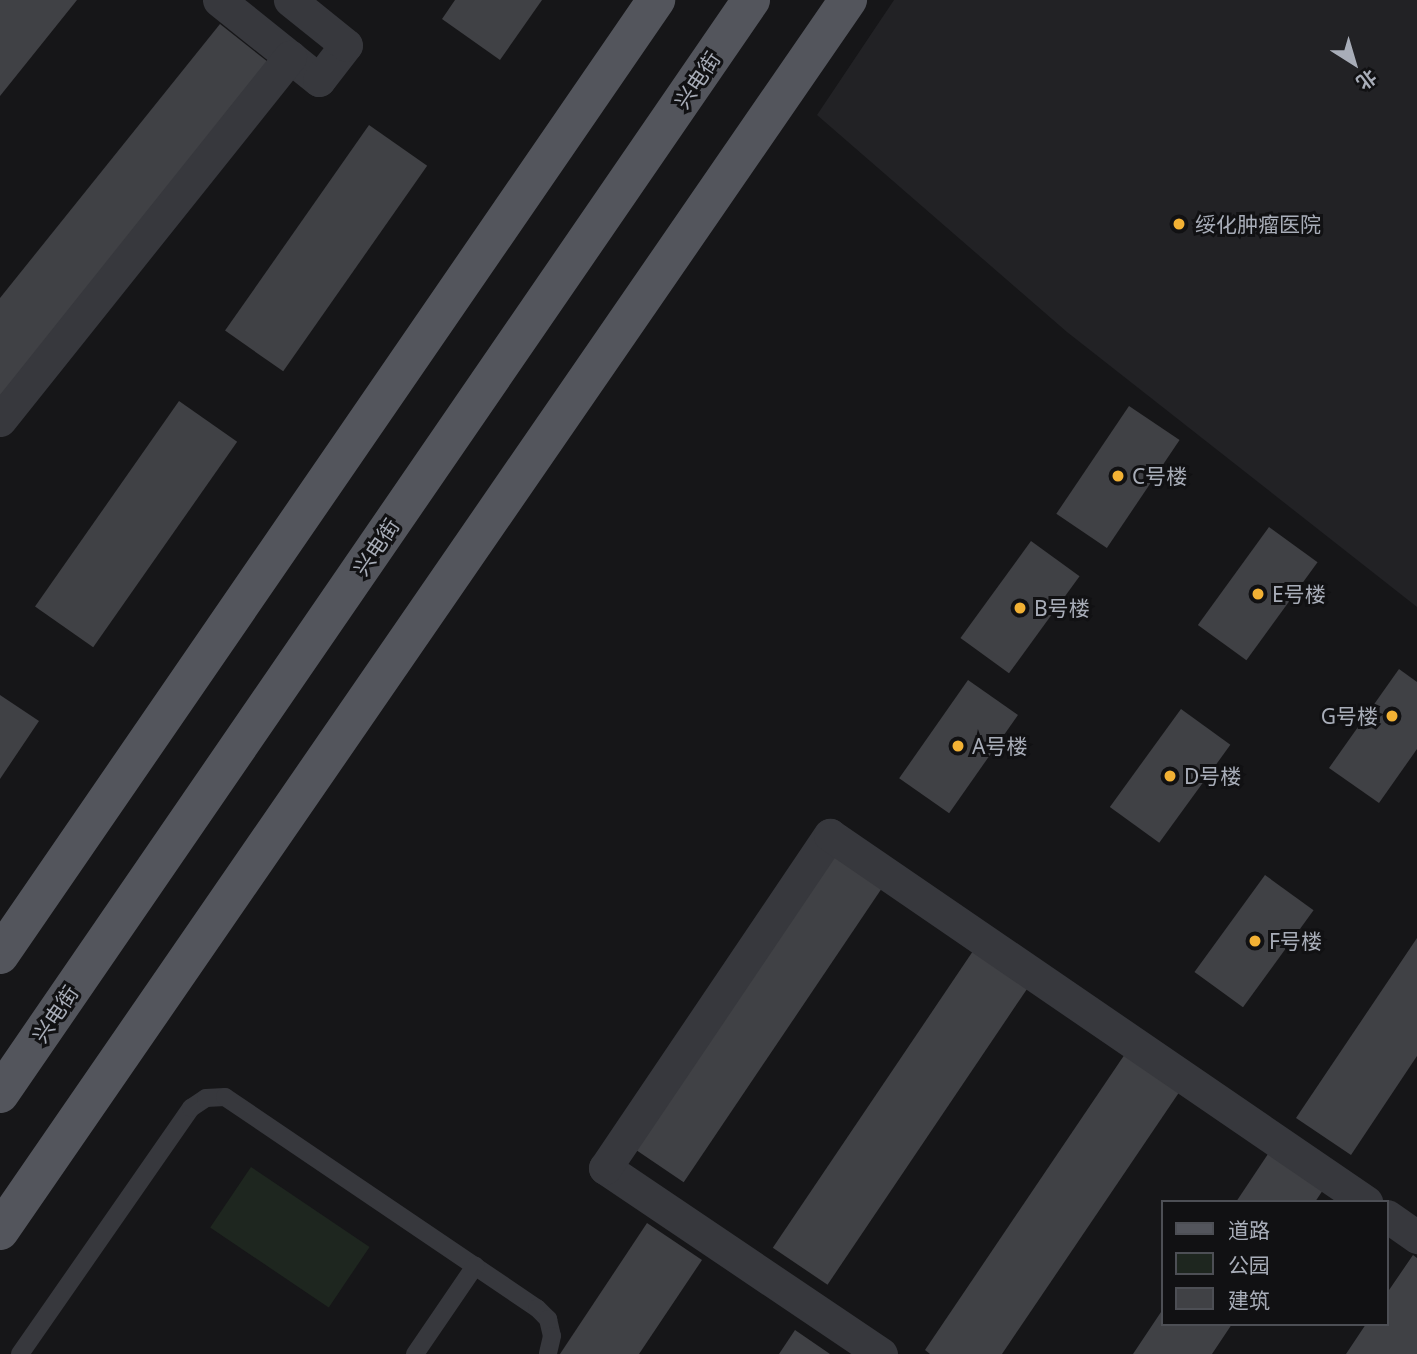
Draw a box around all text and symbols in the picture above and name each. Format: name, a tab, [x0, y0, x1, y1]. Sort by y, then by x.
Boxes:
north arrow	[1319, 28, 1389, 98]
street label: 兴电街	[669, 47, 725, 113]
text: 北	[1351, 64, 1382, 96]
place label: 绥化肿瘤医院	[1195, 211, 1321, 237]
marker: 绥化肿瘤医院	[1169, 214, 1189, 234]
place label: C号楼	[1132, 463, 1187, 489]
marker: C号楼	[1110, 468, 1126, 484]
street label: 兴电街	[348, 514, 404, 580]
place label: E号楼	[1272, 581, 1326, 607]
marker: E号楼	[1250, 586, 1266, 602]
place label: B号楼	[1034, 595, 1090, 621]
marker: B号楼	[1012, 600, 1028, 616]
place label: G号楼	[1321, 703, 1378, 729]
marker: G号楼	[1384, 708, 1400, 724]
place label: A号楼	[972, 733, 1027, 759]
marker: A号楼	[950, 738, 966, 754]
place label: D号楼	[1184, 763, 1241, 789]
marker: D号楼	[1162, 768, 1178, 784]
place label: F号楼	[1269, 928, 1322, 954]
marker: F号楼	[1247, 933, 1263, 949]
street label: 兴电街	[27, 981, 83, 1047]
legend	[1162, 1200, 1389, 1326]
text: 道路	[1228, 1216, 1270, 1244]
text: 公园	[1228, 1251, 1270, 1279]
text: 建筑	[1228, 1286, 1270, 1314]

